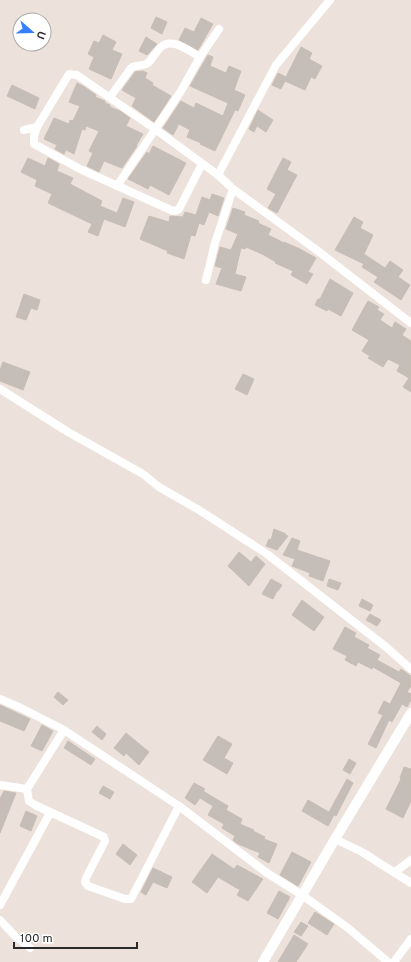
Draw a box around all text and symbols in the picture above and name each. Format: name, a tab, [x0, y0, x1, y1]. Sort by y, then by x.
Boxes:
north arrow	[12, 12, 52, 52]
text: U	[33, 29, 48, 41]
scale bar	[14, 924, 137, 950]
text: 100 m	[20, 931, 53, 947]

